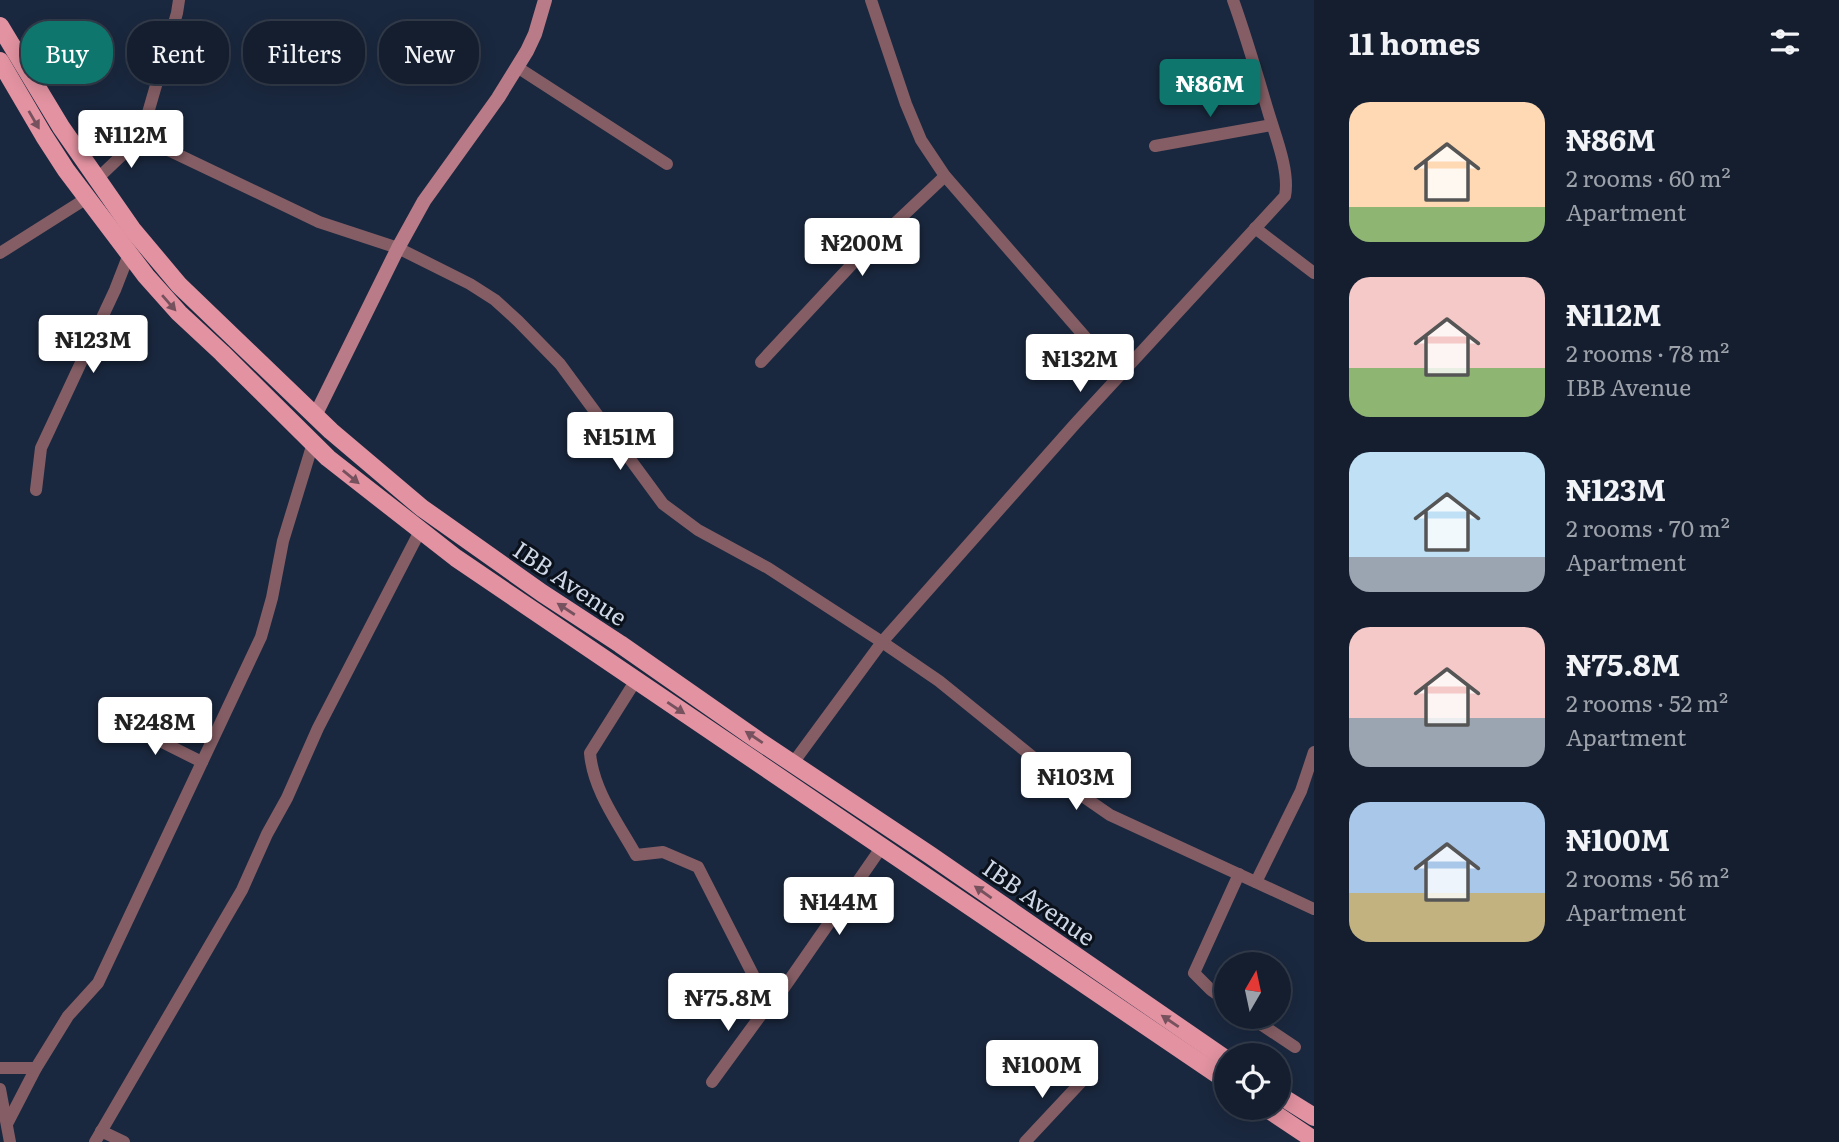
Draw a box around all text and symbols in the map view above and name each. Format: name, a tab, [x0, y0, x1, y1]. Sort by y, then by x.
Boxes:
text: 11 homes	[1349, 20, 1480, 64]
chip: Buy	[21, 21, 113, 84]
chip: Rent	[127, 21, 229, 84]
chip: Filters	[243, 21, 365, 84]
chip: New	[379, 21, 479, 84]
icon: filters	[1766, 23, 1804, 61]
pin: ₦86M	[1169, 60, 1251, 119]
text: ₦86M	[1176, 65, 1244, 99]
one-way arrow	[28, 110, 40, 130]
pin: ₦112M	[82, 110, 180, 170]
text: ₦112M	[94, 116, 168, 150]
text: ₦86M	[1566, 116, 1656, 160]
icon: home	[1405, 130, 1489, 214]
text: 2 rooms · 60 m²	[1566, 160, 1731, 194]
text: Apartment	[1566, 194, 1686, 228]
pin: ₦200M	[813, 218, 911, 278]
text: ₦200M	[821, 224, 903, 258]
text: ₦112M	[1566, 291, 1662, 335]
one-way arrow	[161, 294, 177, 312]
icon: home	[1405, 305, 1489, 389]
pin: ₦123M	[44, 316, 142, 375]
text: ₦123M	[55, 321, 131, 355]
pin: ₦132M	[1031, 334, 1129, 394]
text: 2 rooms · 78 m²	[1566, 335, 1729, 369]
text: ₦132M	[1042, 340, 1118, 374]
text: IBB Avenue	[1566, 369, 1691, 403]
pin: ₦151M	[571, 412, 669, 472]
text: ₦151M	[583, 418, 657, 452]
text: ₦123M	[1566, 466, 1666, 510]
one-way arrow	[343, 469, 360, 484]
icon: home	[1405, 480, 1489, 564]
text: 2 rooms · 70 m²	[1566, 510, 1730, 544]
street label: IBB Avenue	[507, 531, 635, 633]
text: Apartment	[1566, 544, 1686, 578]
one-way arrow	[557, 602, 576, 615]
text: ₦75.8M	[1566, 641, 1680, 685]
icon: home	[1405, 655, 1489, 739]
text: 2 rooms · 52 m²	[1566, 685, 1728, 719]
pin: ₦248M	[106, 698, 204, 757]
one-way arrow	[667, 701, 685, 715]
text: ₦248M	[114, 703, 196, 737]
text: Apartment	[1566, 719, 1686, 753]
one-way arrow	[745, 730, 763, 744]
pin: ₦103M	[1027, 752, 1125, 812]
text: ₦103M	[1037, 758, 1115, 792]
text: ₦100M	[1566, 816, 1670, 860]
icon: home	[1405, 830, 1489, 914]
street label: IBB Avenue	[976, 849, 1104, 953]
text: 2 rooms · 56 m²	[1566, 860, 1729, 894]
pin: ₦144M	[790, 878, 888, 937]
text: ₦144M	[800, 883, 878, 917]
one-way arrow	[974, 885, 992, 899]
text: Apartment	[1566, 894, 1686, 928]
north arrow	[1214, 952, 1292, 1029]
map controls	[1214, 952, 1291, 1120]
pin: ₦75.8M	[671, 974, 785, 1033]
text: ₦75.8M	[684, 979, 772, 1013]
one-way arrow	[1161, 1015, 1180, 1028]
pin: ₦100M	[993, 1040, 1091, 1100]
button: locate	[1214, 1043, 1291, 1120]
text: ₦100M	[1002, 1046, 1082, 1080]

